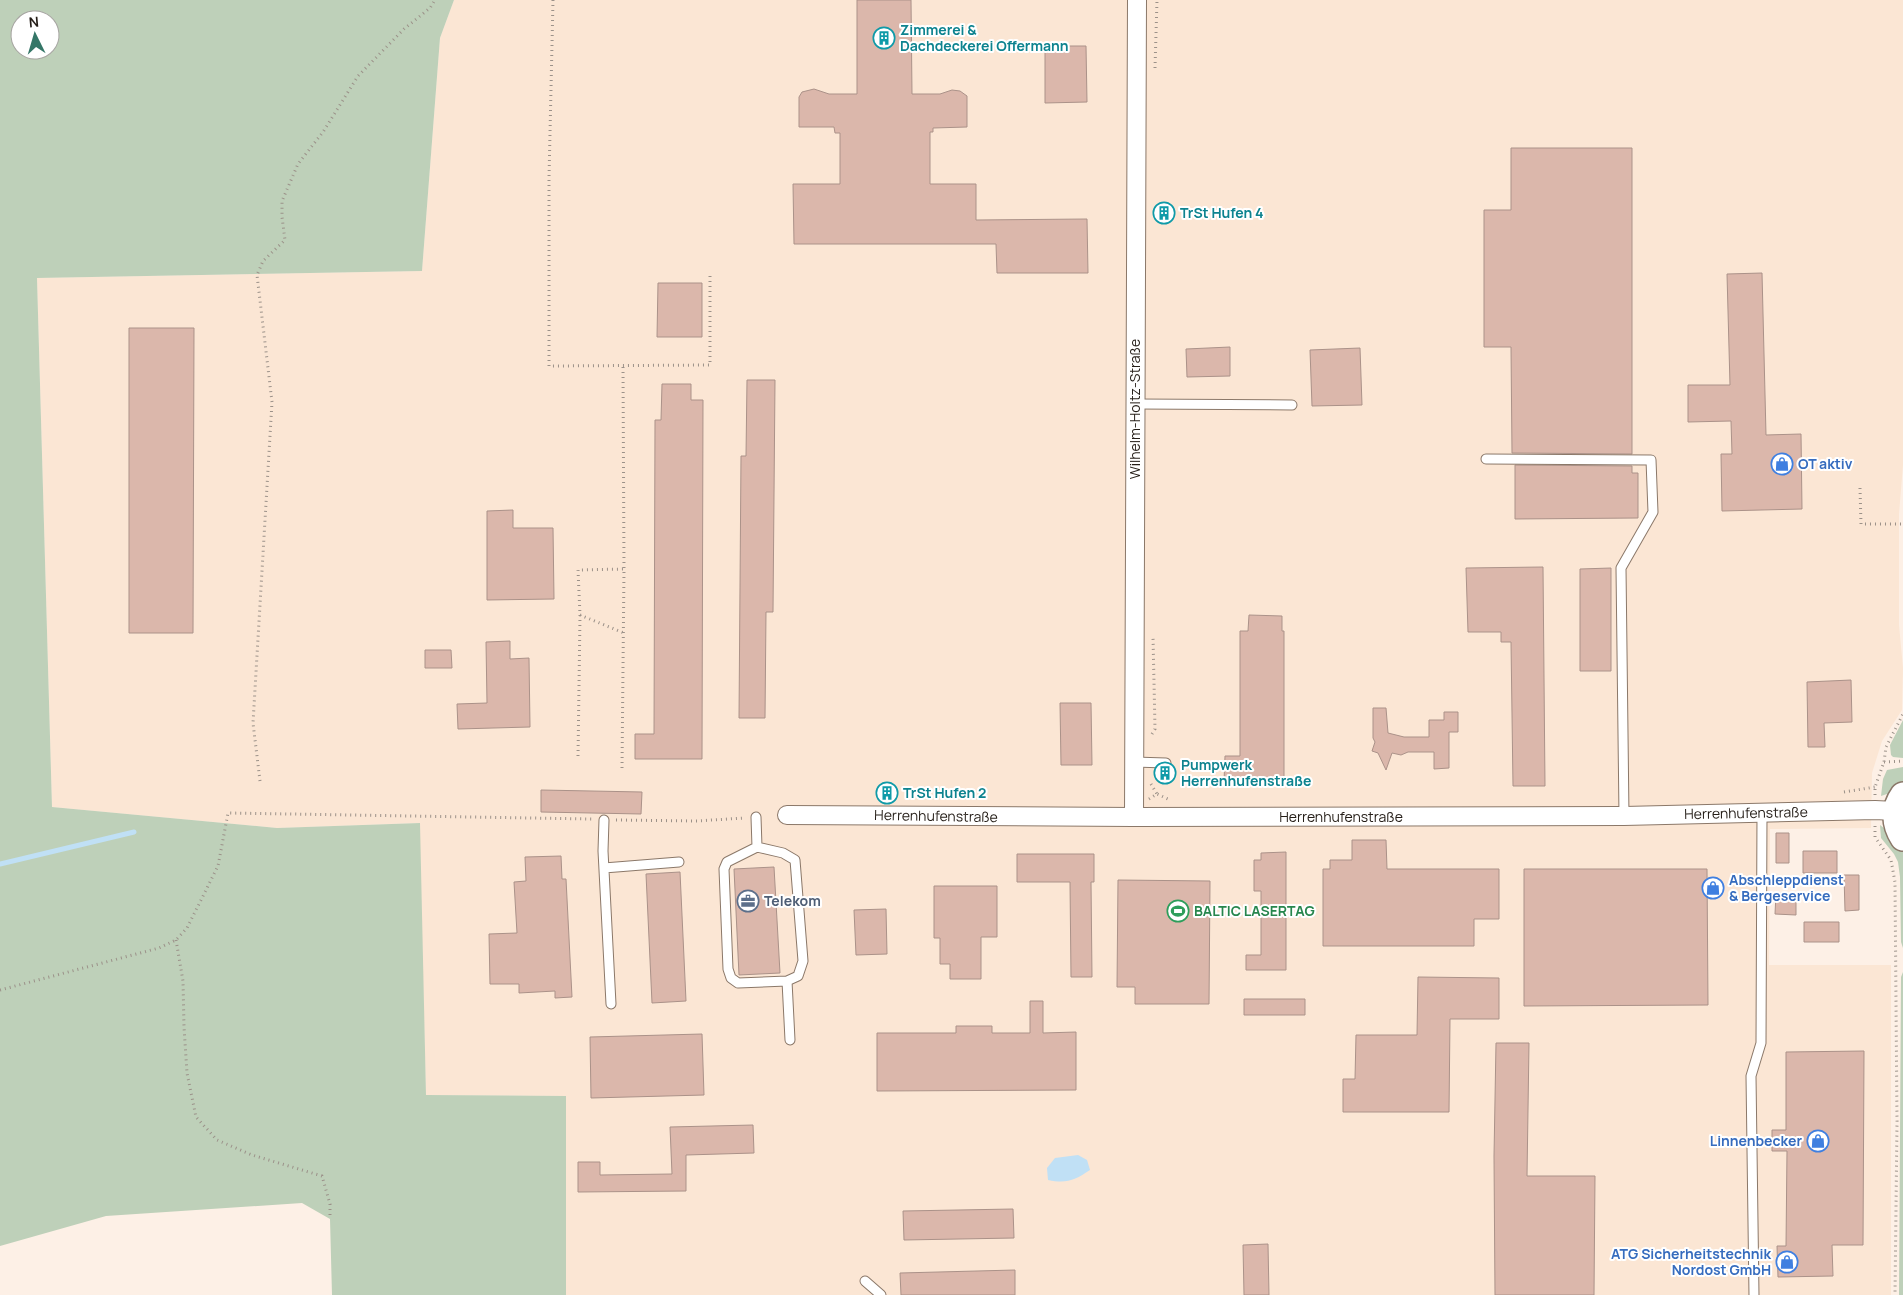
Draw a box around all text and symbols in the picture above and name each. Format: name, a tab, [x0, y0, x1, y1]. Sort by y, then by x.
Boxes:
north arrow	[10, 10, 60, 60]
text: N	[28, 12, 40, 31]
place label: Zimmerei & Dachdeckerei Offermann	[900, 20, 1069, 55]
building icon: Zimmerei & Dachdeckerei Offermann	[872, 26, 896, 50]
building icon: TrSt Hufen 4	[1152, 201, 1176, 225]
place label: TrSt Hufen 4	[1180, 203, 1264, 222]
street label: Wilhelm-Holtz-Straße	[1125, 339, 1144, 479]
shop icon: OT aktiv	[1770, 452, 1794, 476]
place label: OT aktiv	[1798, 454, 1853, 473]
place label: Pumpwerk Herrenhufenstraße	[1181, 755, 1311, 790]
building icon: Pumpwerk Herrenhufenstraße	[1153, 761, 1177, 785]
building icon: TrSt Hufen 2	[875, 781, 899, 805]
place label: TrSt Hufen 2	[903, 783, 986, 802]
street label: Herrenhufenstraße	[1684, 802, 1808, 823]
street label: Herrenhufenstraße	[874, 805, 998, 826]
street label: Herrenhufenstraße	[1279, 807, 1403, 826]
place label: Abschleppdienst & Bergeservice	[1729, 870, 1844, 905]
shop icon: Abschleppdienst & Bergeservice	[1701, 876, 1725, 900]
office icon: Telekom	[736, 889, 760, 913]
place label: Telekom	[764, 891, 821, 910]
sports icon: BALTIC LASERTAG	[1166, 899, 1190, 923]
place label: BALTIC LASERTAG	[1194, 901, 1315, 920]
shop icon: Linnenbecker	[1806, 1129, 1830, 1153]
place label: Linnenbecker	[1710, 1131, 1802, 1150]
place label: ATG Sicherheitstechnik Nordost GmbH	[1611, 1244, 1771, 1279]
shop icon: ATG Sicherheitstechnik Nordost GmbH	[1775, 1250, 1799, 1274]

